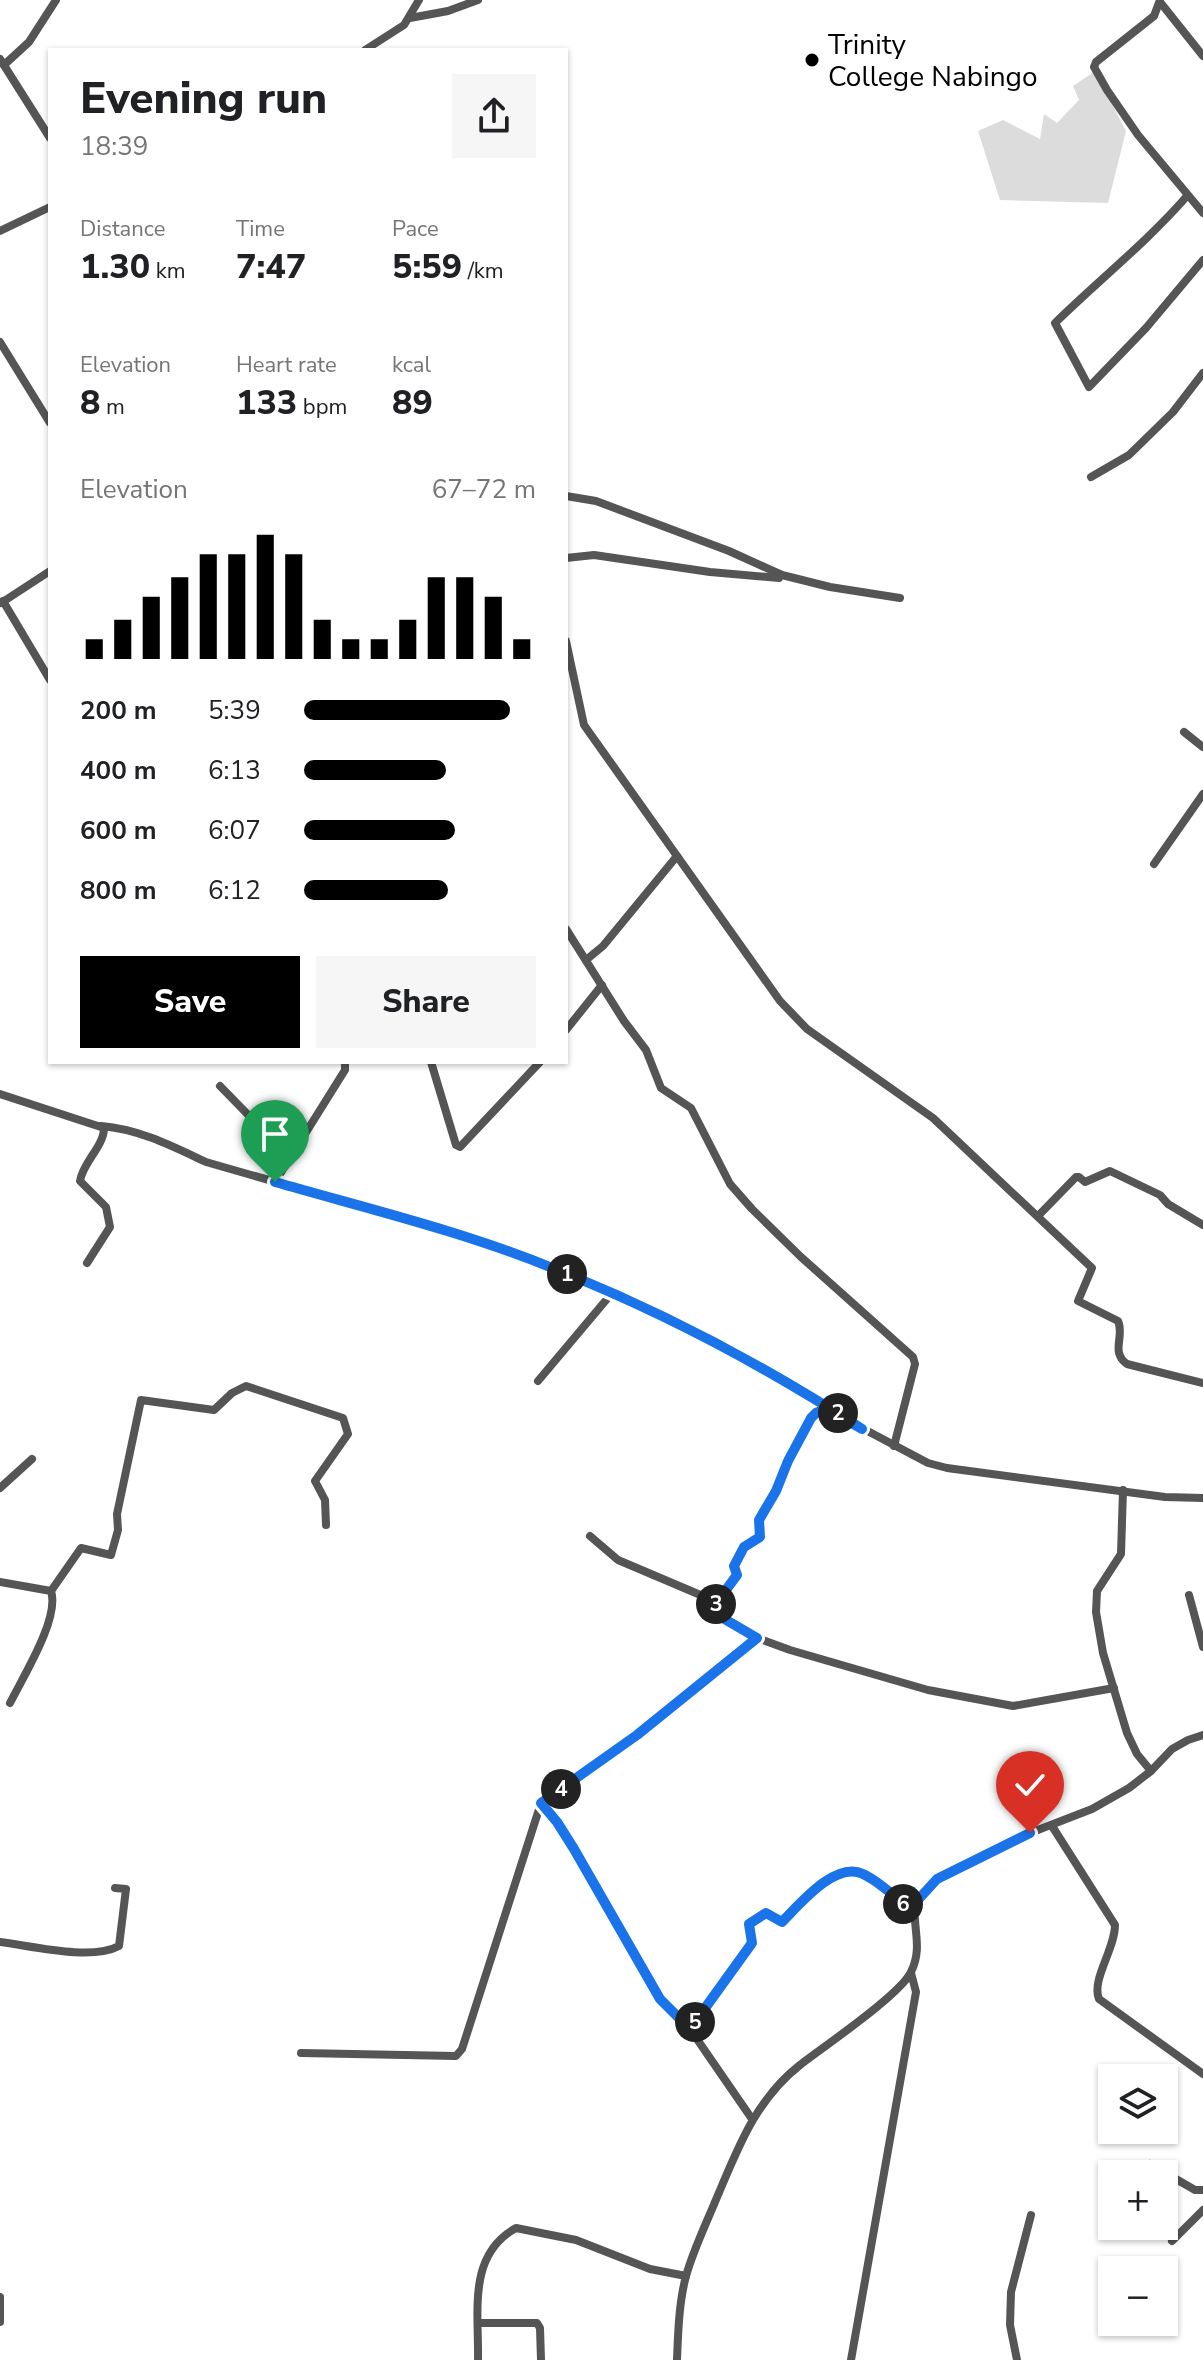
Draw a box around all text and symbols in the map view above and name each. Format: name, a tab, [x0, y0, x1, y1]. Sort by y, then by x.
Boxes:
place label: Trinity College Nabingo	[828, 26, 1038, 96]
marker: Trinity College Nabingo	[803, 51, 821, 69]
text: Evening run	[80, 69, 327, 129]
button: share	[452, 74, 536, 158]
text: 18:39	[80, 129, 148, 164]
text: Distance	[80, 214, 165, 244]
text: Time	[236, 214, 285, 244]
text: Pace	[392, 214, 439, 244]
text: 1.30	[80, 244, 150, 290]
text: 7:47	[236, 244, 306, 290]
text: 5:59	[392, 244, 462, 290]
text: km	[150, 256, 186, 286]
text: /km	[462, 256, 504, 286]
text: Elevation	[80, 350, 171, 380]
text: Heart rate	[236, 350, 337, 380]
text: kcal	[392, 350, 431, 380]
text: 8	[80, 380, 100, 426]
text: 133	[236, 380, 297, 426]
text: 89	[392, 380, 433, 426]
text: m	[100, 392, 125, 422]
text: bpm	[297, 392, 347, 422]
text: Elevation	[80, 472, 188, 507]
text: 67–72 m	[432, 472, 536, 507]
text: 200 m	[80, 693, 157, 728]
text: 5:39	[208, 693, 261, 728]
text: 400 m	[80, 753, 157, 788]
text: 6:13	[208, 753, 261, 788]
text: 600 m	[80, 813, 157, 848]
text: 6:07	[208, 813, 261, 848]
text: 800 m	[80, 873, 157, 908]
text: 6:12	[208, 873, 261, 908]
button: Save	[80, 956, 300, 1048]
button: Share	[316, 956, 536, 1048]
pin	[241, 1100, 309, 1182]
icon: arrive	[253, 1112, 297, 1156]
pin: 1	[547, 1254, 587, 1294]
text: 1	[560, 1259, 574, 1289]
pin: 2	[818, 1393, 858, 1433]
text: 2	[831, 1398, 845, 1428]
pin: 3	[696, 1584, 736, 1624]
text: 3	[709, 1589, 723, 1619]
pin	[996, 1751, 1064, 1833]
icon: check	[1008, 1763, 1052, 1807]
pin: 4	[541, 1769, 581, 1809]
text: 4	[554, 1774, 568, 1804]
pin: 6	[883, 1884, 923, 1924]
text: 6	[896, 1889, 910, 1919]
pin: 5	[675, 2002, 715, 2042]
text: 5	[688, 2007, 702, 2037]
map controls	[1098, 2064, 1178, 2336]
button: layers	[1098, 2064, 1178, 2144]
button: +	[1098, 2160, 1178, 2240]
button: −	[1098, 2256, 1178, 2336]

